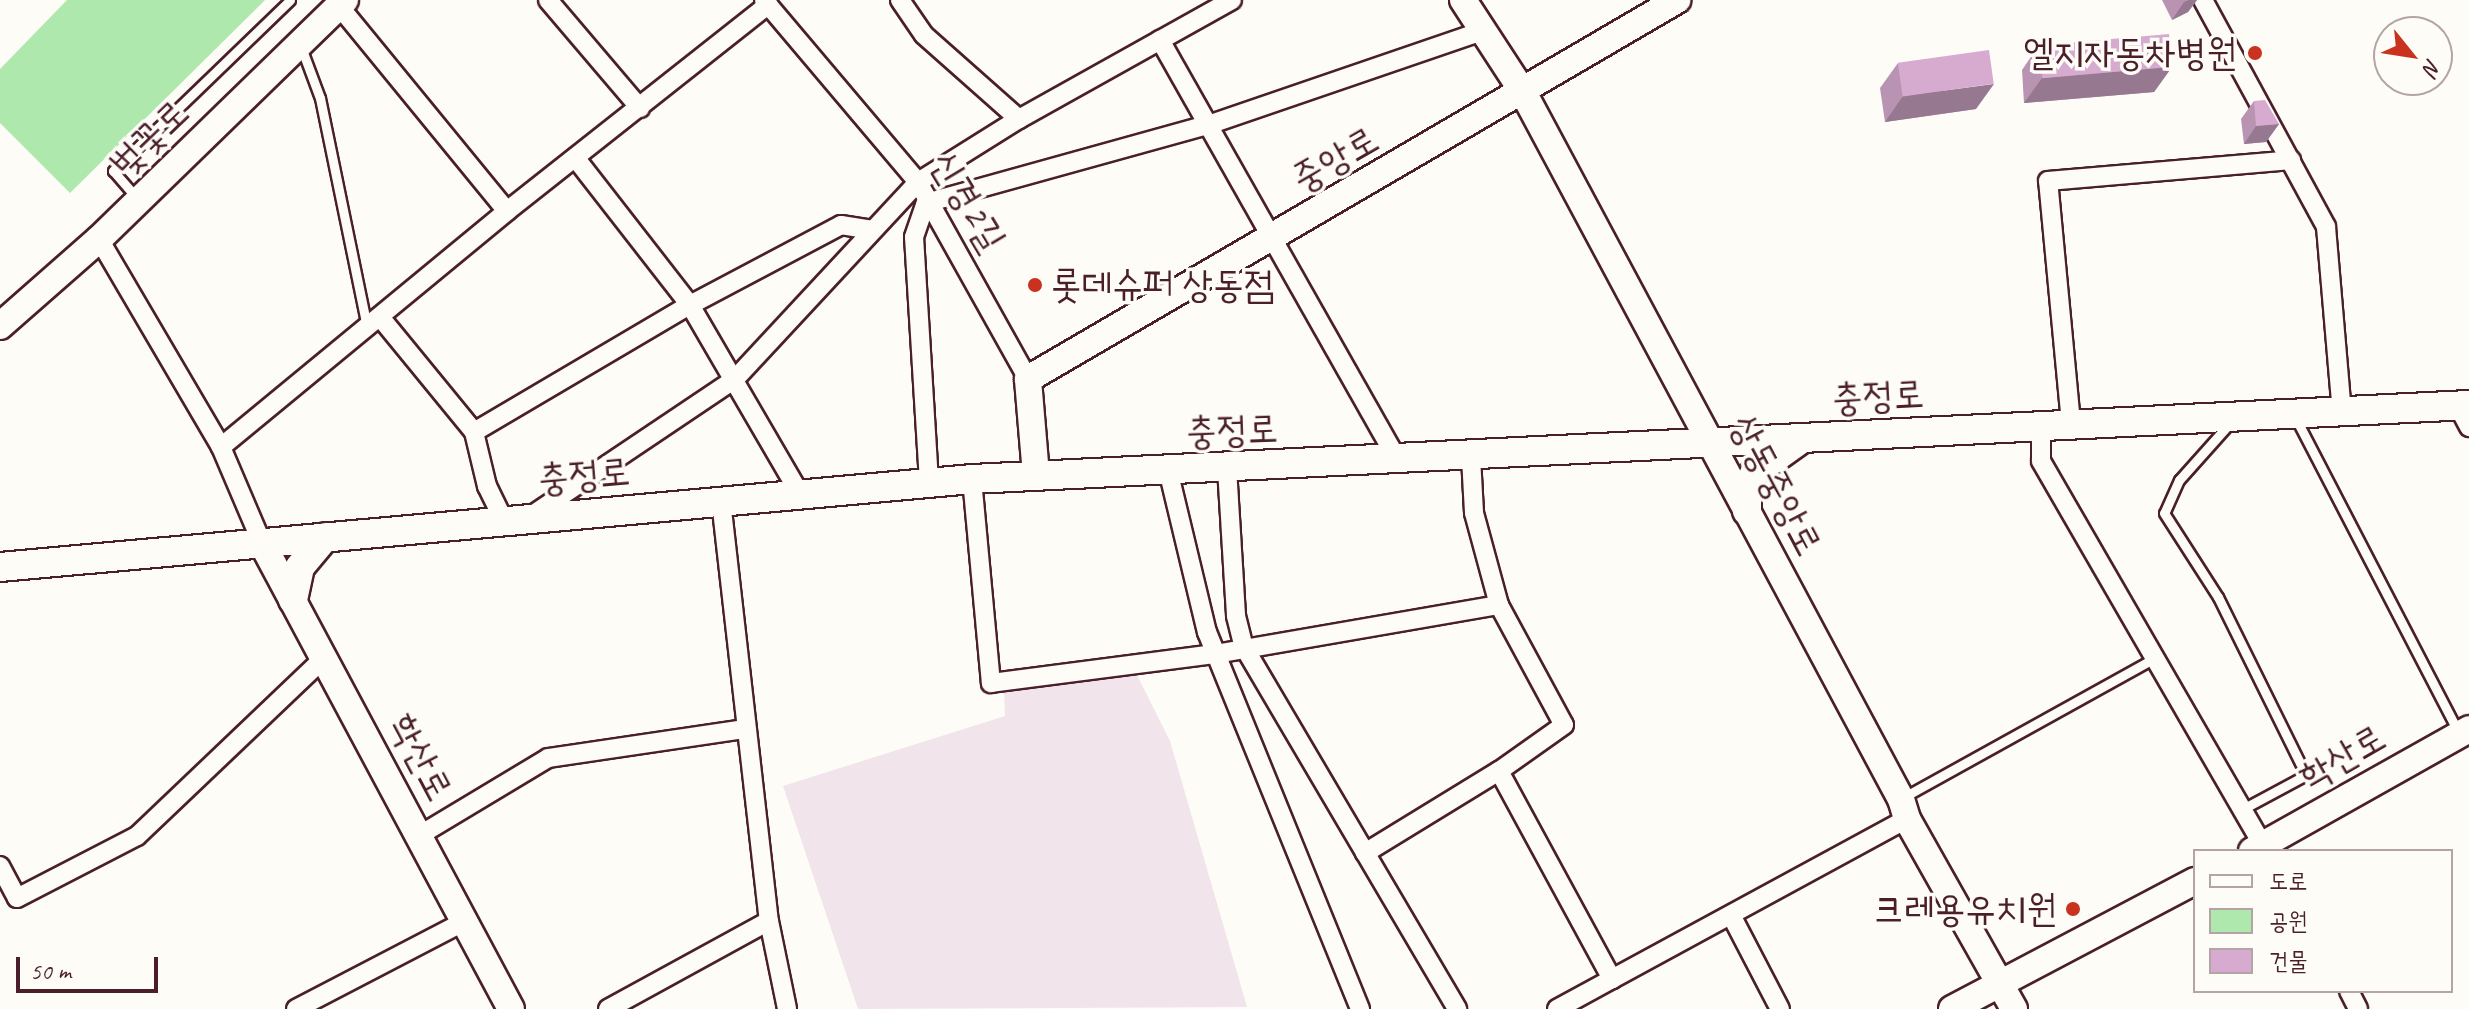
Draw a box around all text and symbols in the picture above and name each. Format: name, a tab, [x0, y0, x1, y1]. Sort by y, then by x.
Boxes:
north arrow	[2373, 16, 2453, 96]
place label: 엘지자동차병원	[2023, 30, 2237, 76]
marker: 엘지자동차병원	[2244, 42, 2266, 64]
text: N	[2417, 54, 2448, 80]
street label: 벚꽃로	[100, 90, 198, 186]
street label: 중앙로	[1284, 116, 1386, 202]
street label: 신경2길	[920, 143, 1016, 259]
place label: 롯데슈퍼 상동점	[1051, 262, 1274, 308]
marker: 롯데슈퍼 상동점	[1026, 276, 1044, 294]
street label: 충정로	[1831, 371, 1925, 421]
street label: 충정로	[1185, 406, 1279, 454]
street label: 상동중앙로	[1720, 407, 1832, 563]
street label: 충정로	[536, 448, 632, 502]
street label: 학산로	[379, 706, 463, 808]
street label: 학산로	[2291, 714, 2393, 800]
legend	[2193, 849, 2453, 993]
text: 도로	[2269, 866, 2308, 896]
place label: 크레용유치원	[1874, 886, 2057, 932]
marker: 크레용유치원	[2064, 900, 2082, 918]
text: 공원	[2269, 906, 2308, 936]
scale bar	[20, 941, 162, 991]
text: 건물	[2269, 946, 2308, 976]
text: 50 m	[30, 956, 71, 986]

